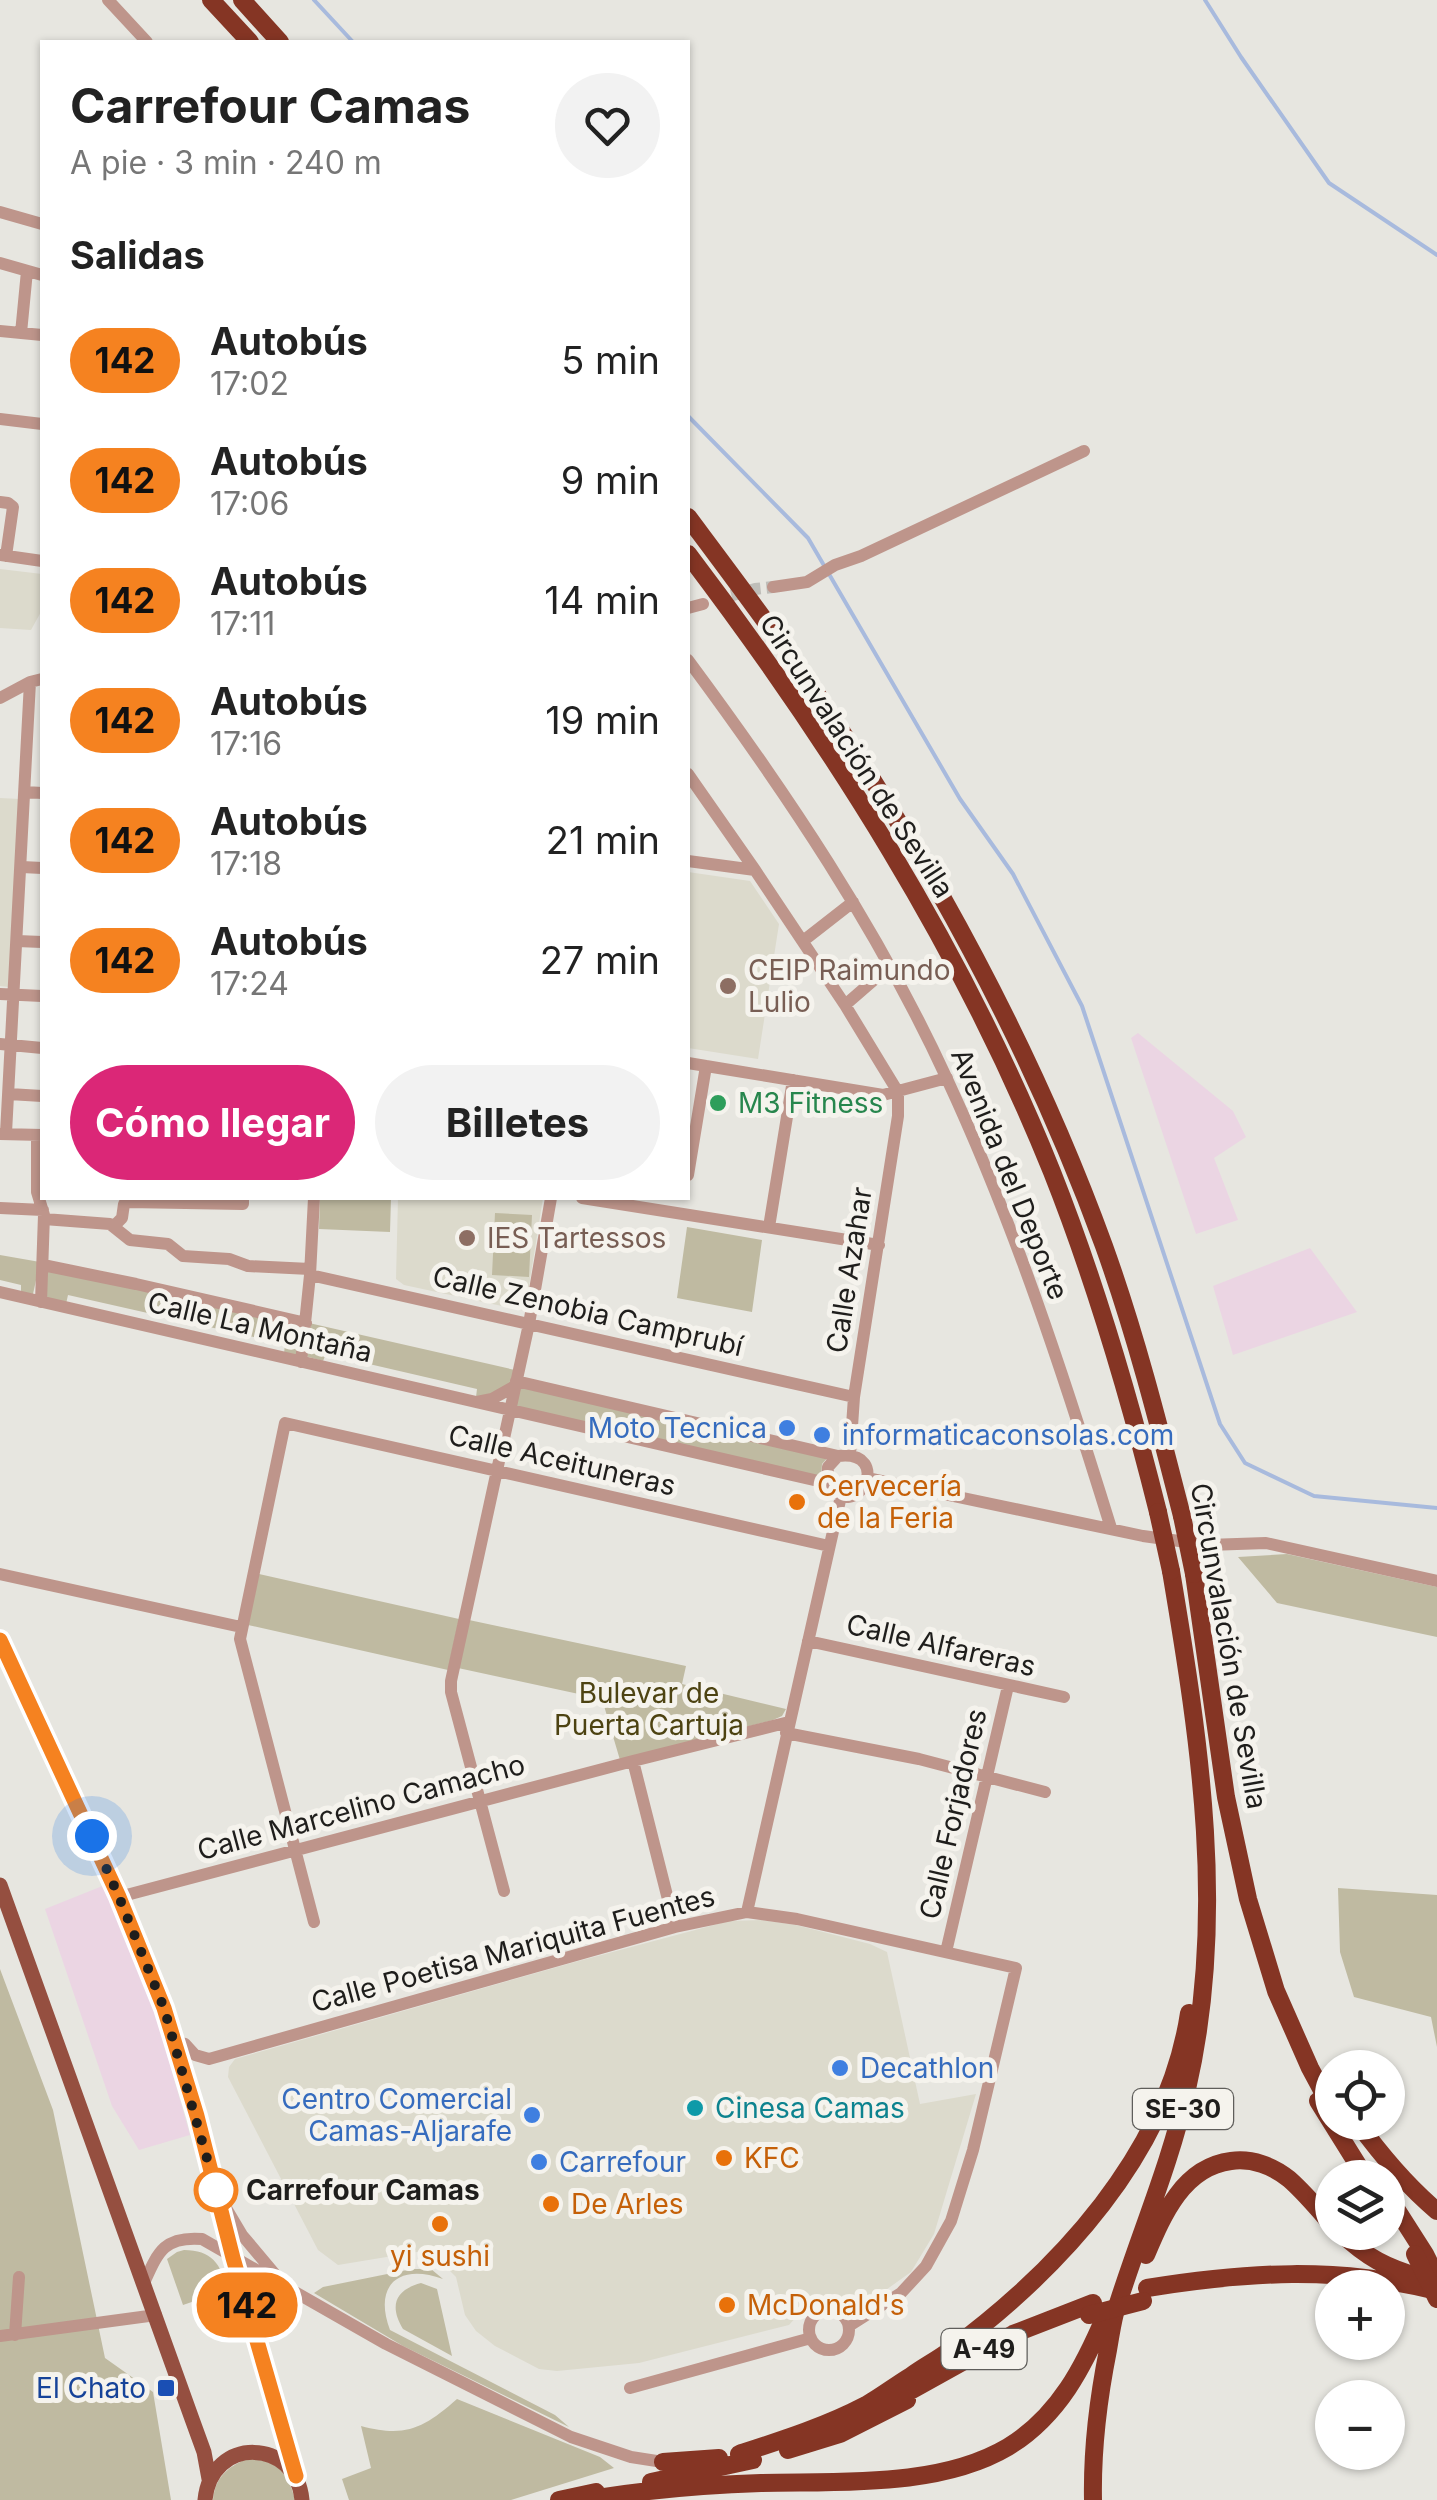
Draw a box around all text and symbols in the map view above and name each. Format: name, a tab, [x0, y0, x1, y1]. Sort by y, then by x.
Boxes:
button: heart	[555, 73, 660, 178]
text: Carrefour Camas	[70, 76, 470, 135]
text: A pie · 3 min · 240 m	[70, 143, 382, 182]
text: Salidas	[70, 232, 205, 278]
text: Autobús	[210, 318, 368, 364]
text: 5 min	[561, 337, 660, 383]
text: 142	[95, 339, 155, 381]
text: 17:02	[210, 364, 289, 403]
text: Autobús	[210, 438, 368, 484]
text: 9 min	[561, 457, 660, 503]
text: 142	[95, 459, 155, 501]
text: 17:06	[210, 484, 289, 523]
text: Autobús	[210, 558, 368, 604]
text: 14 min	[544, 577, 660, 623]
text: 142	[95, 579, 155, 621]
text: 17:11	[210, 604, 275, 643]
street label: Circunvalación de Sevilla	[753, 608, 961, 904]
text: Autobús	[210, 678, 368, 724]
text: 19 min	[545, 697, 660, 743]
text: 142	[95, 699, 155, 741]
text: 17:16	[210, 724, 282, 763]
text: Autobús	[210, 798, 368, 844]
text: 21 min	[546, 817, 660, 863]
text: 142	[95, 819, 155, 861]
text: 17:18	[210, 844, 282, 883]
text: Autobús	[210, 918, 368, 964]
text: 27 min	[540, 937, 660, 983]
text: 142	[95, 939, 155, 981]
place label: CEIP Raimundo Lulio	[748, 953, 951, 1019]
text: 17:24	[210, 964, 289, 1003]
marker: CEIP Raimundo Lulio	[717, 975, 739, 997]
street label: Avenida del Deporte	[944, 1043, 1076, 1305]
button: Cómo llegar	[70, 1065, 355, 1180]
button: Billetes	[375, 1065, 660, 1180]
place label: M3 Fitness	[738, 1086, 883, 1120]
marker: M3 Fitness	[707, 1092, 729, 1114]
street label: Calle Azahar	[819, 1185, 879, 1355]
place label: IES Tartessos	[487, 1221, 666, 1255]
marker: IES Tartessos	[456, 1227, 478, 1249]
street label: Calle Zenobia Camprubí	[429, 1259, 747, 1363]
street label: Calle La Montaña	[144, 1285, 376, 1369]
place label: Moto Tecnica	[588, 1411, 767, 1445]
street label: Calle Aceituneras	[445, 1417, 679, 1503]
marker: Moto Tecnica	[776, 1417, 798, 1439]
place label: informaticaconsolas.com	[842, 1418, 1174, 1452]
marker: informaticaconsolas.com	[811, 1424, 833, 1446]
place label: Cervecería de la Feria	[817, 1469, 962, 1535]
street label: Circunvalación de Sevilla	[1184, 1480, 1274, 1812]
marker: Cervecería de la Feria	[786, 1491, 808, 1513]
street label: Calle Alfareras	[843, 1607, 1039, 1683]
park label: Bulevar de Puerta Cartuja	[554, 1676, 744, 1742]
street label: Calle Forjadores	[912, 1706, 994, 1922]
street label: Calle Marcelino Camacho	[193, 1747, 529, 1867]
your location	[67, 1811, 117, 1861]
street label: Calle Poetisa Mariquita Fuentes	[308, 1879, 718, 2019]
map controls	[1315, 2050, 1405, 2470]
button: locate	[1315, 2050, 1405, 2140]
place label: Decathlon	[860, 2051, 994, 2085]
marker: Decathlon	[829, 2057, 851, 2079]
place label: Centro Comercial Camas-Aljarafe	[281, 2082, 512, 2148]
road number: SE-30	[1133, 2089, 1233, 2129]
place label: Cinesa Camas	[715, 2091, 905, 2125]
marker: Cinesa Camas	[684, 2097, 706, 2119]
marker: Centro Comercial Camas-Aljarafe	[521, 2104, 543, 2126]
place label: KFC	[744, 2141, 800, 2175]
place label: Carrefour	[559, 2145, 686, 2179]
marker: KFC	[713, 2147, 735, 2169]
marker: Carrefour	[528, 2151, 550, 2173]
button: layers	[1315, 2160, 1405, 2250]
marker: Carrefour Camas	[195, 2169, 237, 2211]
place label: Carrefour Camas	[246, 2173, 480, 2207]
place label: De Arles	[571, 2187, 684, 2221]
marker: De Arles	[540, 2193, 562, 2215]
marker: yi sushi	[429, 2213, 451, 2235]
place label: yi sushi	[390, 2239, 490, 2273]
button: +	[1315, 2270, 1405, 2360]
line badge: 142	[190, 2272, 304, 2338]
text: 142	[217, 2284, 277, 2326]
place label: McDonald's	[747, 2288, 905, 2322]
marker: McDonald's	[716, 2294, 738, 2316]
road number: A-49	[942, 2329, 1026, 2369]
place label: El Chato	[36, 2371, 146, 2405]
marker: El Chato	[155, 2377, 177, 2399]
button: −	[1315, 2380, 1405, 2470]

